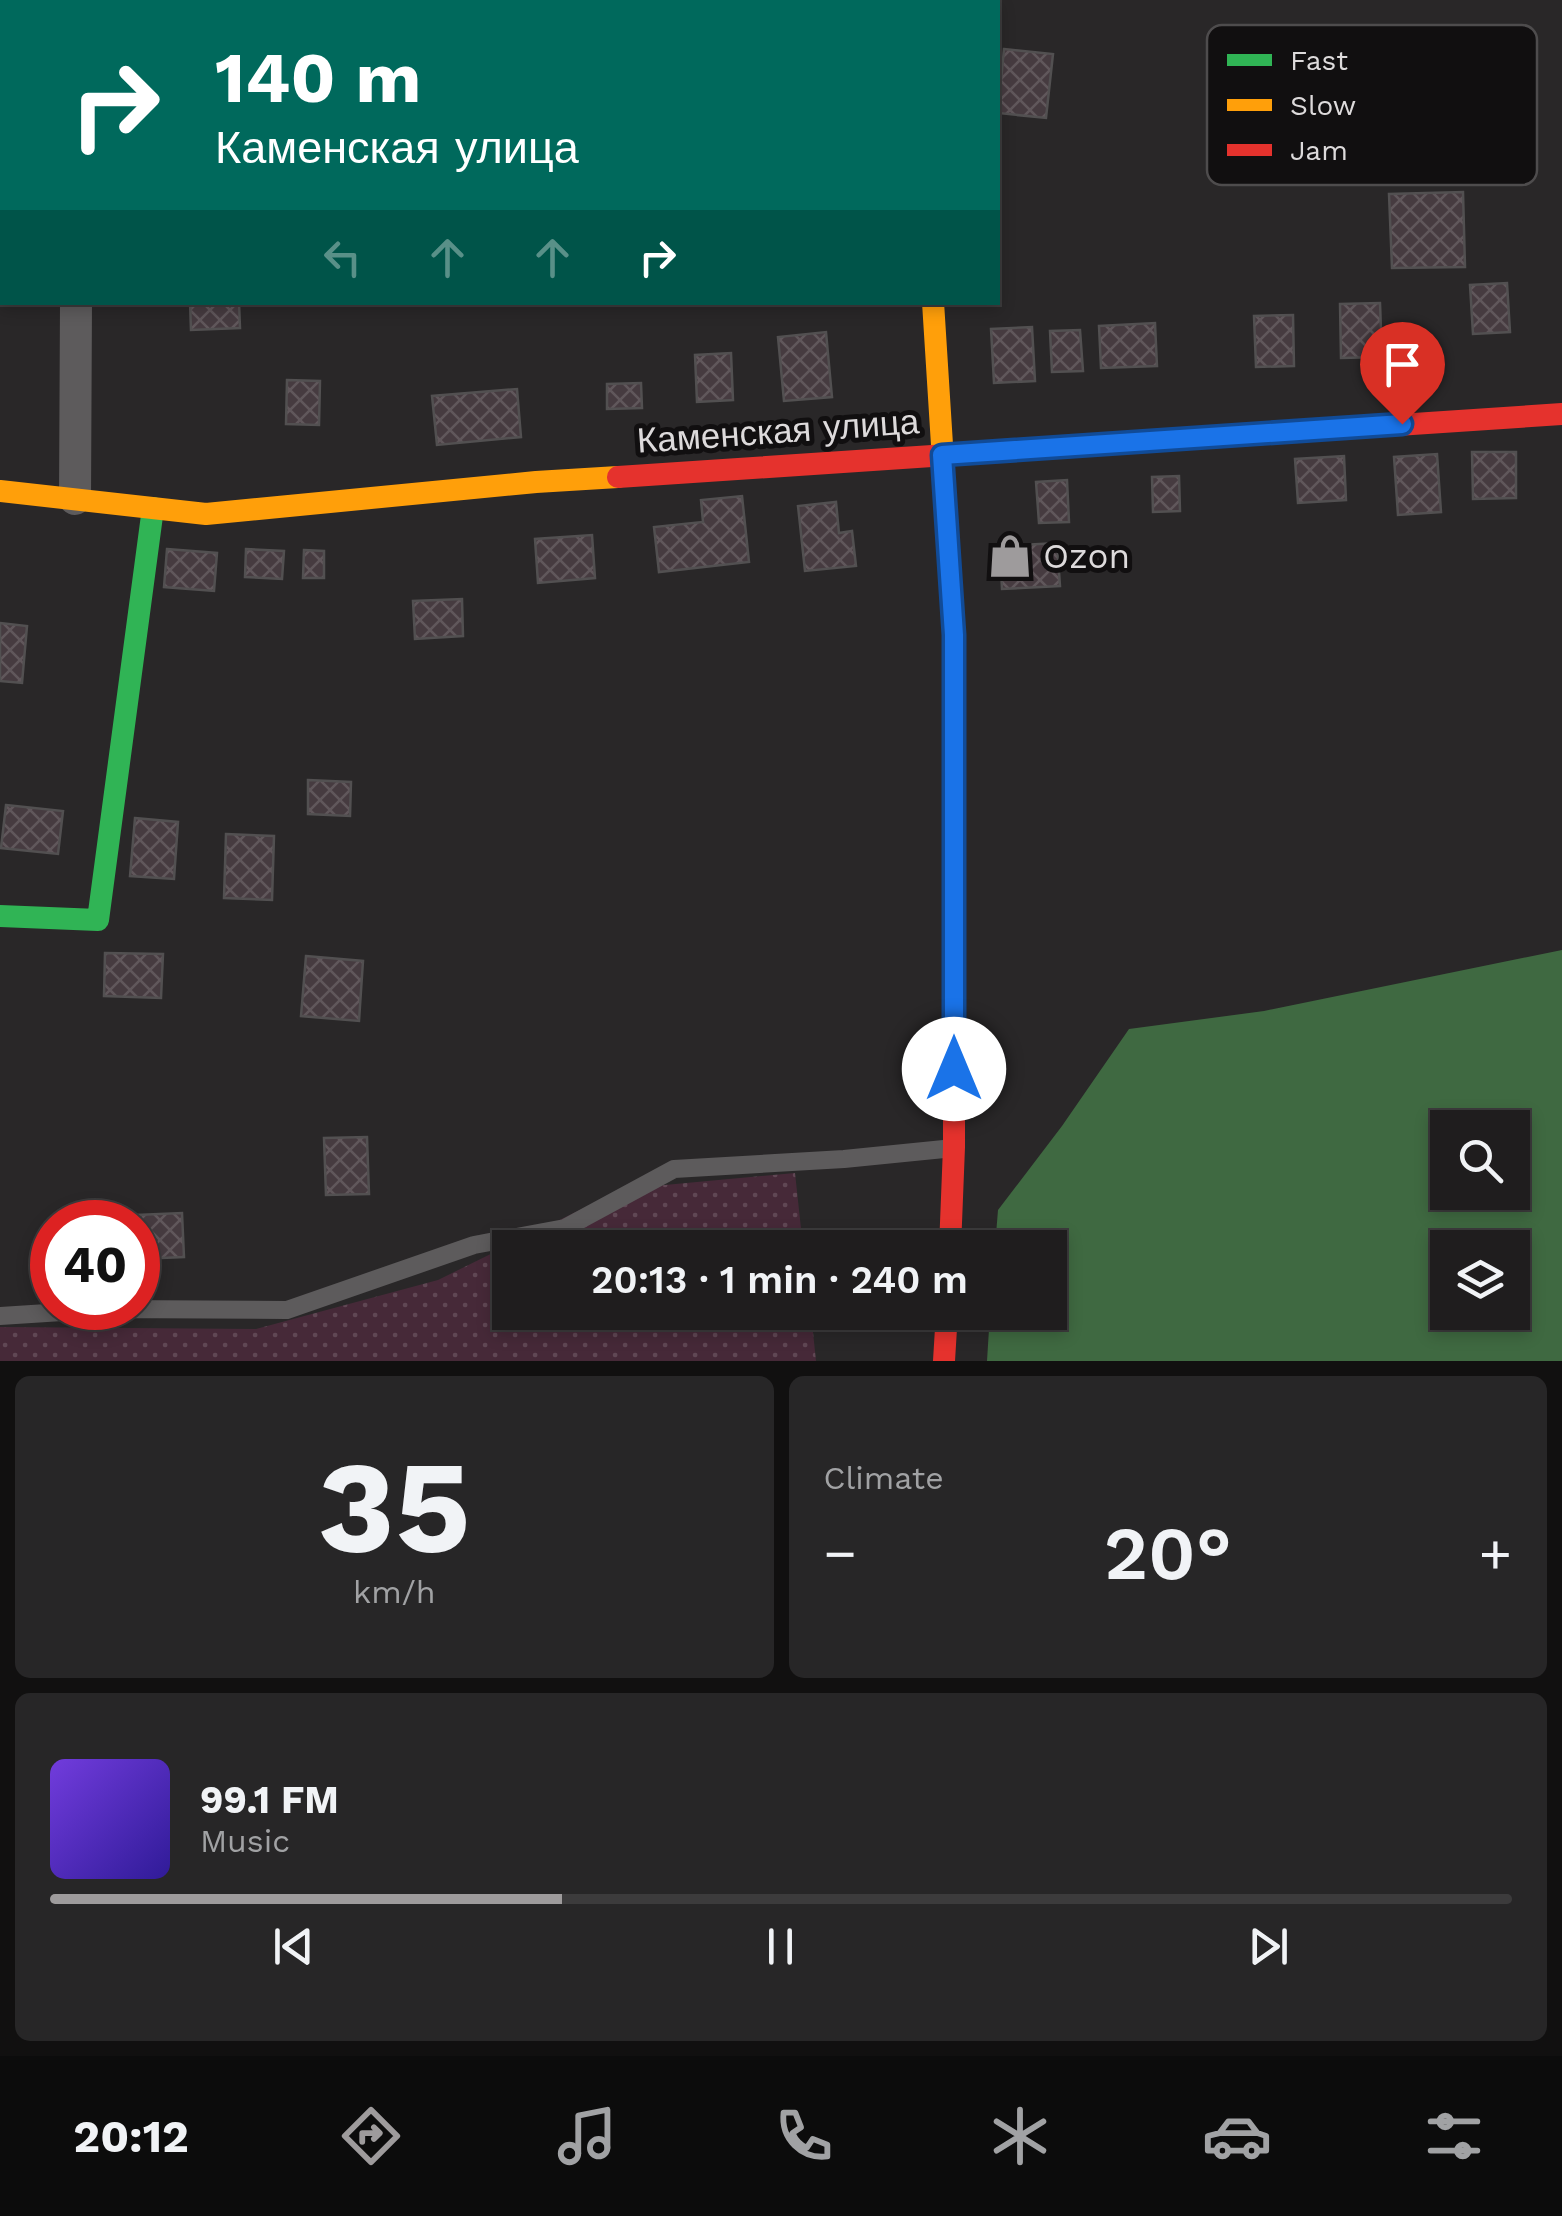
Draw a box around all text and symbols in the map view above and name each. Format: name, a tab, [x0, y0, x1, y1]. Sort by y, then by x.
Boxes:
legend	[1207, 25, 1537, 185]
text: 140 m	[215, 37, 421, 119]
icon: right	[50, 40, 180, 170]
text: Fast	[1290, 44, 1348, 77]
text: Slow	[1290, 89, 1356, 122]
text: Каменская улица	[215, 121, 579, 174]
text: Jam	[1290, 134, 1348, 167]
icon: left	[315, 230, 370, 285]
icon: ahead	[420, 230, 475, 285]
icon: ahead	[525, 230, 580, 285]
icon: right	[630, 230, 685, 285]
pin	[1360, 322, 1445, 425]
icon: arrive	[1375, 337, 1430, 392]
street label: Каменская улица	[635, 400, 921, 462]
shop icon: Ozon	[986, 532, 1034, 580]
place label: Ozon	[1043, 535, 1130, 577]
position arrow	[902, 1017, 1006, 1121]
map controls	[1430, 1110, 1530, 1330]
button: search	[1430, 1110, 1530, 1210]
speed limit sign: 40	[30, 1200, 160, 1330]
button: layers	[1430, 1230, 1530, 1330]
text: 20:13 · 1 min · 240 m	[591, 1258, 968, 1302]
text: 35	[318, 1431, 471, 1584]
text: Climate	[824, 1459, 944, 1497]
text: 20°	[1104, 1509, 1232, 1597]
text: −	[824, 1521, 857, 1585]
text: +	[1479, 1521, 1512, 1585]
text: km/h	[353, 1573, 435, 1611]
text: 99.1 FM	[200, 1778, 339, 1822]
text: Music	[200, 1822, 290, 1860]
icon: previous	[266, 1919, 321, 1974]
icon: pause	[753, 1919, 808, 1974]
icon: next	[1241, 1919, 1296, 1974]
icon: directions	[336, 2101, 406, 2171]
icon: music	[552, 2101, 622, 2171]
icon: phone	[769, 2101, 839, 2171]
icon: climate	[985, 2101, 1055, 2171]
icon: car	[1202, 2101, 1272, 2171]
icon: filters	[1419, 2101, 1489, 2171]
text: 20:12	[73, 2110, 189, 2163]

